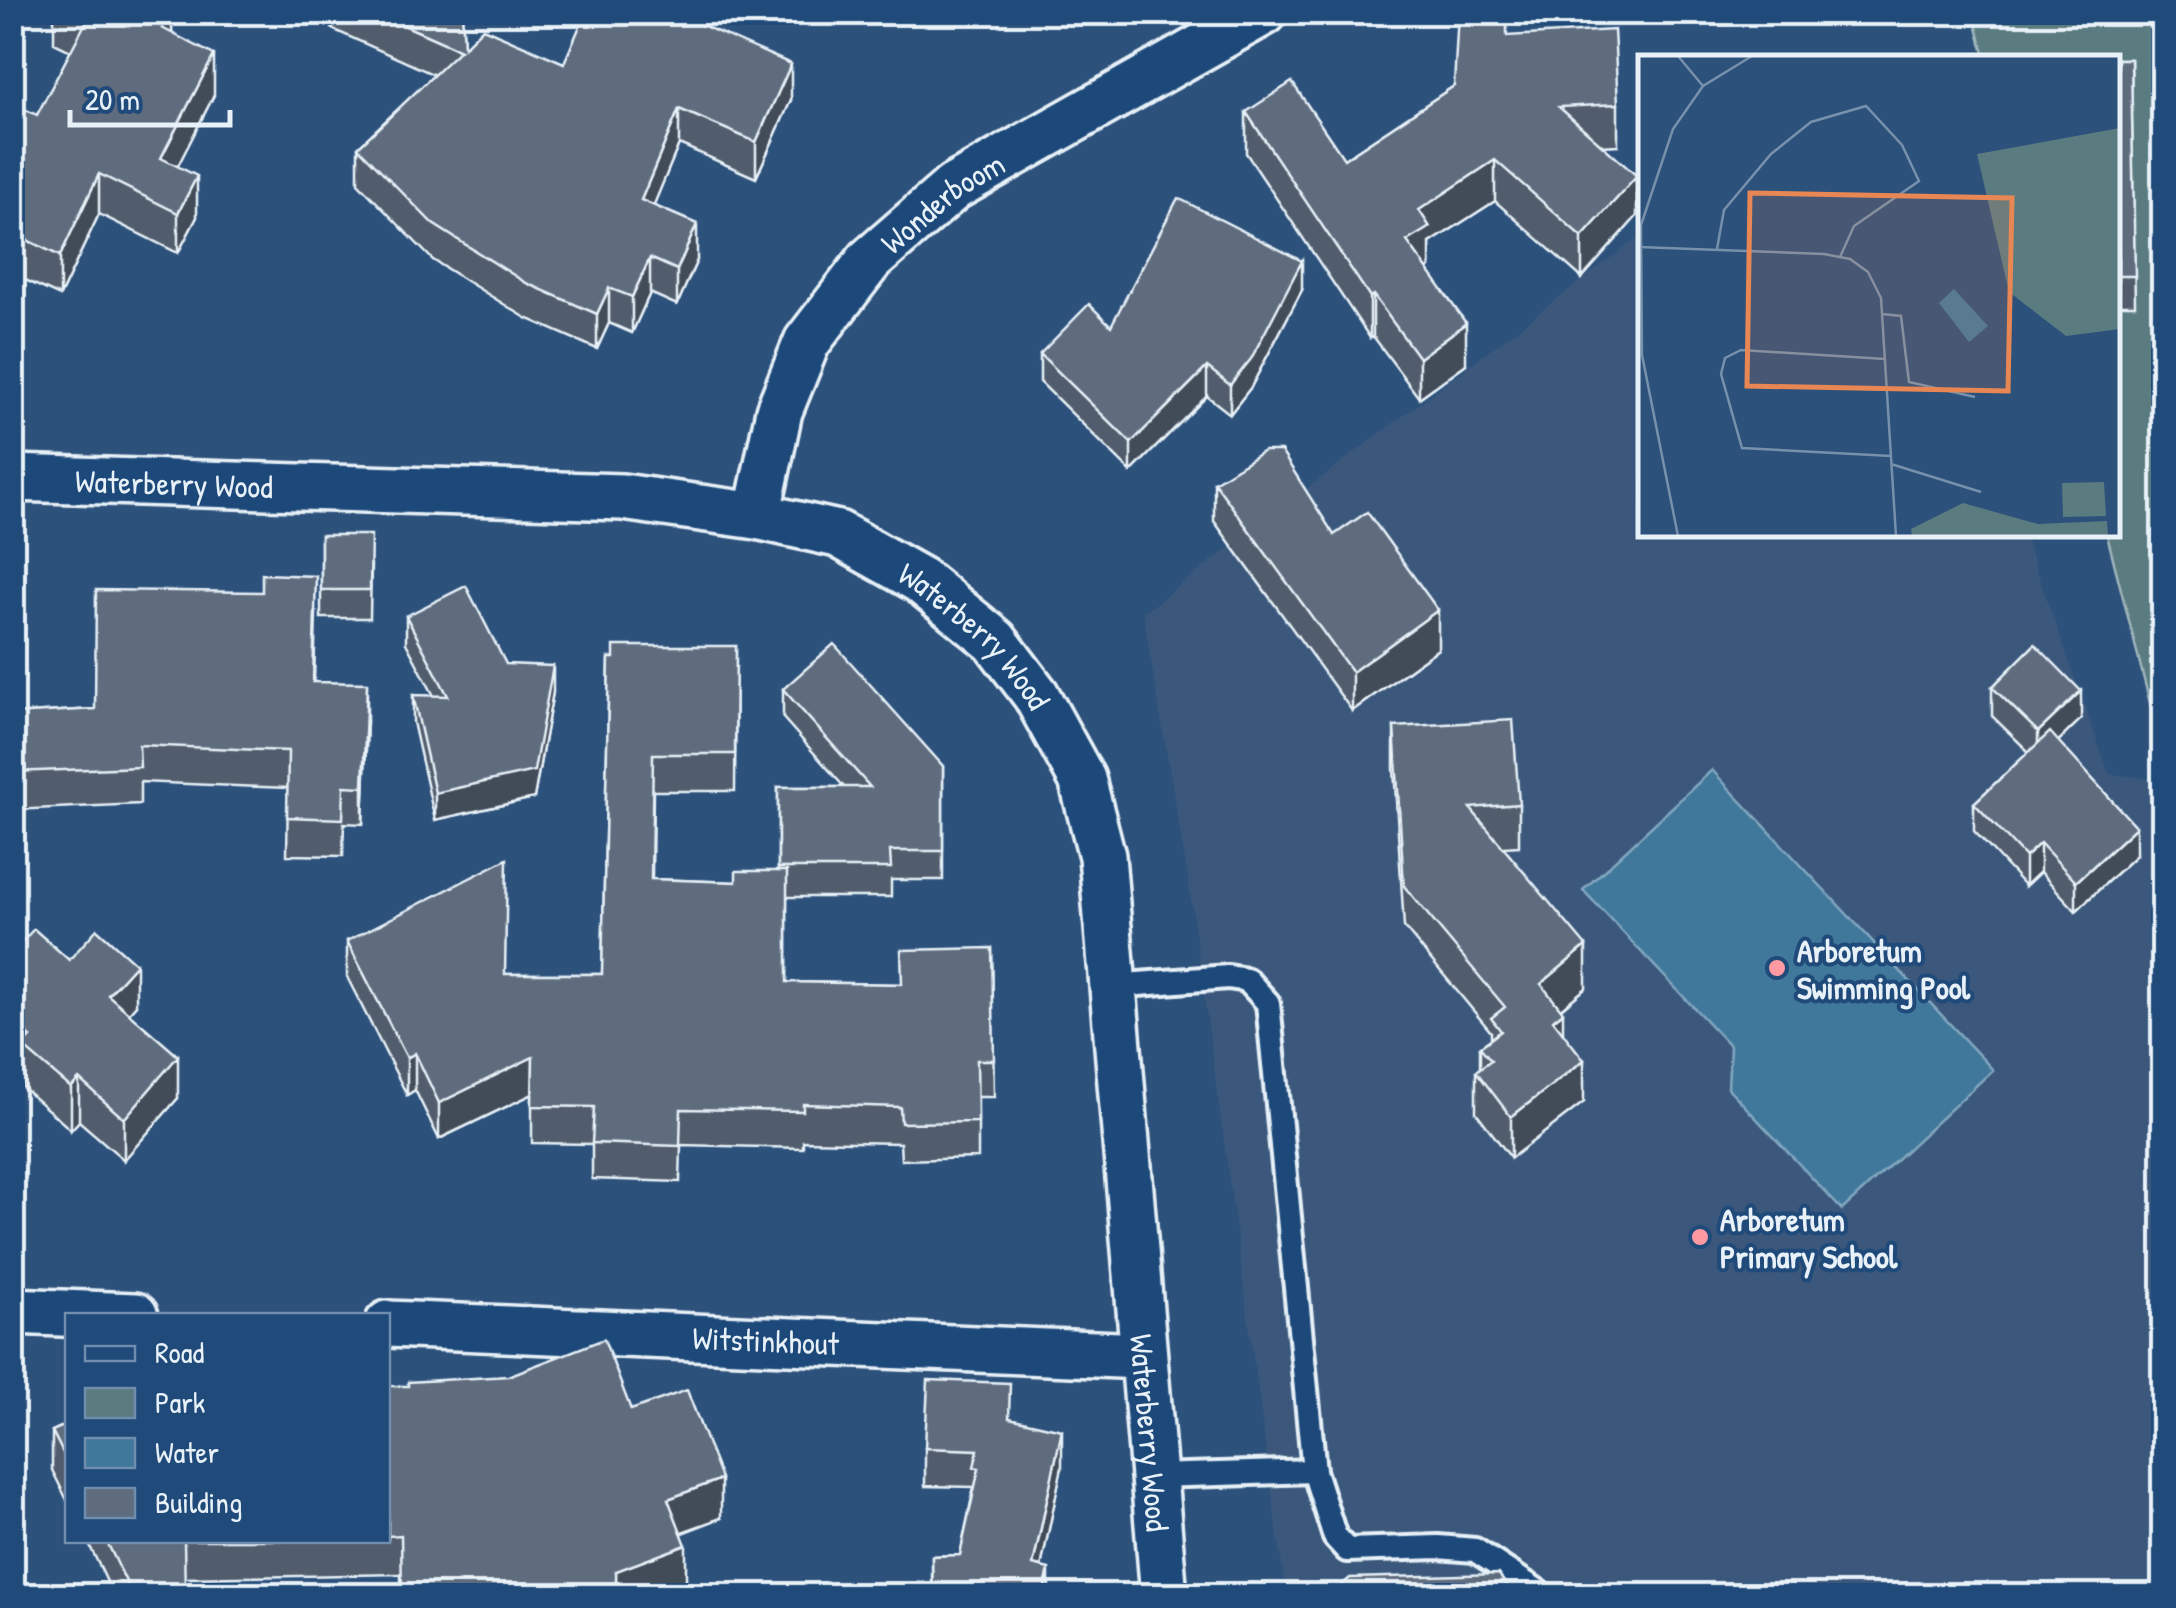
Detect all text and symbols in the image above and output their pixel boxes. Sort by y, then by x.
inset map [1638,55,2121,538]
scale bar [70,65,230,127]
text: 20 m [85,79,140,119]
street label: Wonderboom [871,142,1012,263]
street label: Waterberry Wood [74,458,273,508]
street label: Waterberry Wood [892,551,1061,717]
place label: Arboretum Swimming Pool [1797,929,1972,1010]
marker: Arboretum Swimming Pool [1766,957,1788,979]
place label: Arboretum Primary School [1720,1198,1899,1279]
marker: Arboretum Primary School [1689,1226,1711,1248]
legend [65,1313,390,1543]
street label: Witstinkhout [692,1315,841,1365]
text: Road [155,1332,204,1372]
street label: Waterberry Wood [1121,1332,1180,1533]
text: Park [155,1382,205,1422]
text: Water [155,1432,219,1472]
text: Building [155,1482,242,1522]

